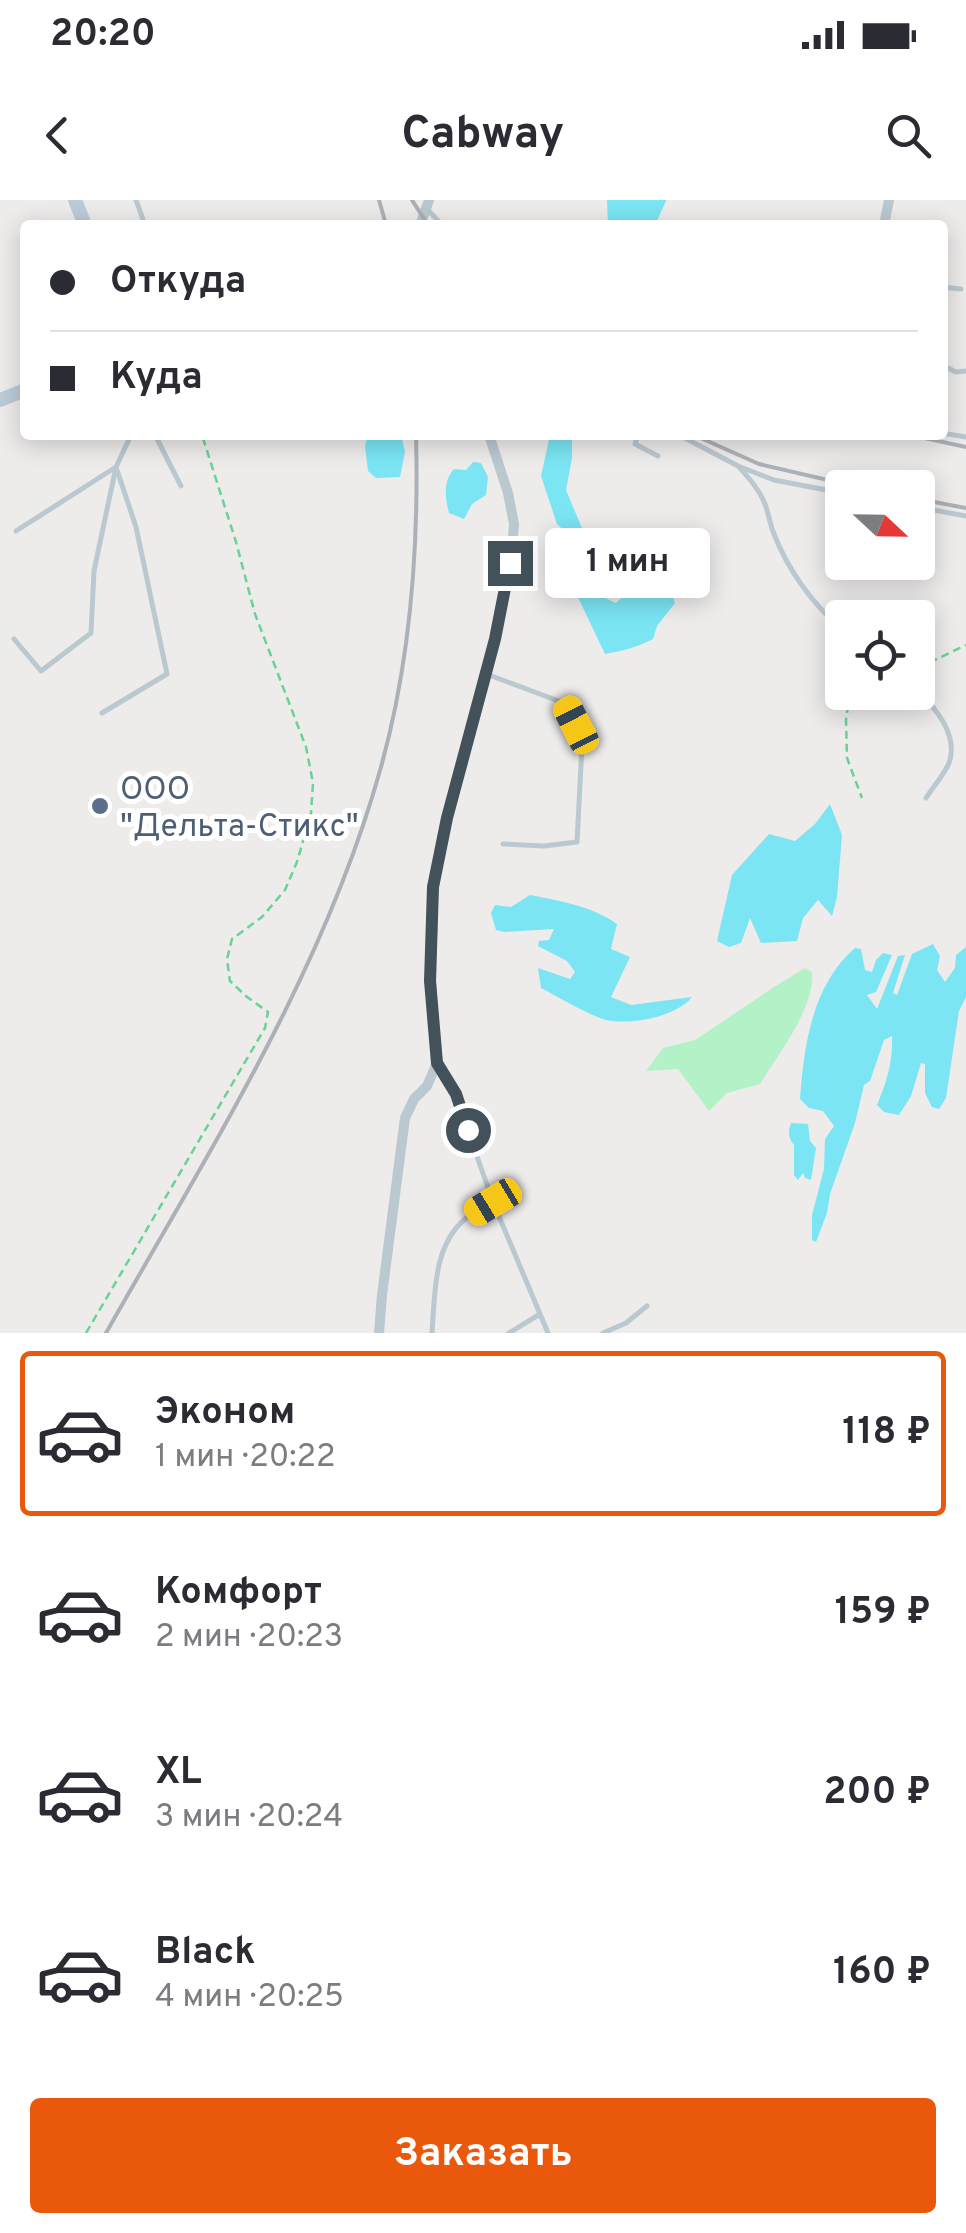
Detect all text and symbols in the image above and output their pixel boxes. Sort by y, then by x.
text: 20:20 [50,11,156,60]
text: Cabway [402,107,564,164]
icon: back [30,108,85,163]
icon: search [881,108,936,163]
text: Откуда [110,258,246,307]
text: Куда [110,354,203,403]
north arrow [825,470,935,580]
map controls [825,470,935,710]
callout: 1 мин [545,528,710,598]
route end [488,541,533,586]
text: 1 мин [586,543,669,583]
button: locate [825,600,935,710]
car [549,691,603,759]
place label: ООО "Дельта-Стикс" [120,771,359,848]
marker: ООО "Дельта-Стикс" [89,795,111,817]
route start [446,1108,491,1153]
car [460,1174,526,1230]
icon: car [35,1389,125,1479]
text: Эконом [155,1389,295,1438]
text: 118 ₽ [842,1409,931,1458]
text: 1 мин · 20:22 [155,1438,336,1478]
icon: car [35,1569,125,1659]
text: Комфорт [155,1569,322,1618]
text: 159 ₽ [835,1589,931,1638]
text: 2 мин · 20:23 [155,1618,343,1658]
icon: car [35,1749,125,1839]
text: XL [155,1749,202,1798]
text: 200 ₽ [823,1769,931,1818]
text: 3 мин · 20:24 [155,1798,343,1838]
icon: car [35,1929,125,2019]
text: Black [155,1929,255,1978]
text: 160 ₽ [833,1949,931,1998]
text: 4 мин · 20:25 [155,1978,344,2018]
button: Заказать [30,2098,936,2213]

